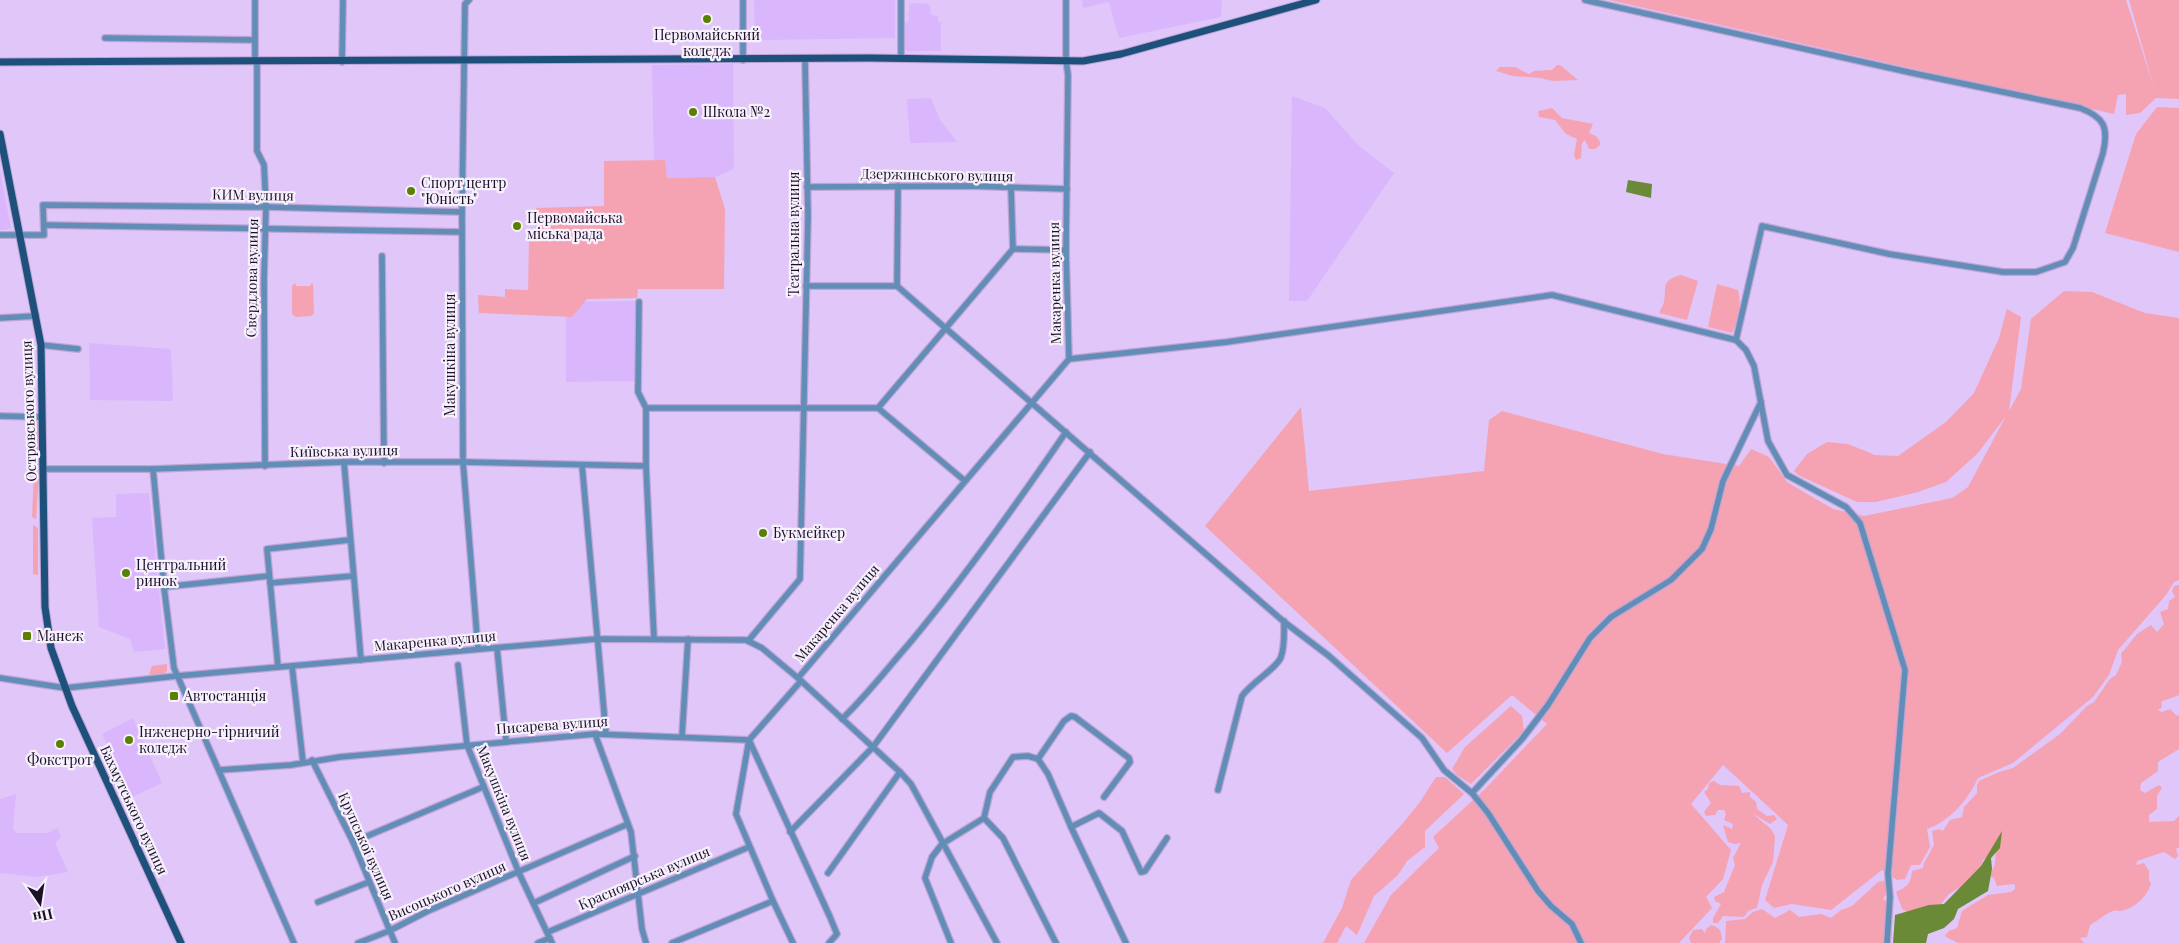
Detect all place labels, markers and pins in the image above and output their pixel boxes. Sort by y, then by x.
marker: Первомайський коледж [701,13,713,25]
place label: Первомайський коледж [654,25,760,60]
place label: Школа №2 [703,102,770,121]
marker: Школа №2 [687,106,699,118]
place label: Спорт центр "Юність" [421,173,506,208]
marker: Спорт центр "Юність" [405,185,417,197]
place label: Первомайська міська рада [527,208,623,243]
marker: Первомайська міська рада [511,220,523,232]
place label: Букмейкер [773,523,845,542]
marker: Букмейкер [757,527,769,539]
place label: Центральний ринок [136,555,226,590]
marker: Центральний ринок [120,567,132,579]
place label: Манеж [37,626,84,645]
marker: Манеж [21,630,33,642]
place label: Автостанція [183,686,267,705]
marker: Автостанція [168,690,180,702]
place label: Інженерно-гірничий коледж [139,722,280,757]
marker: Інженерно-гірничий коледж [123,734,135,746]
marker: Фокстрот [54,738,66,750]
place label: Фокстрот [27,750,93,769]

